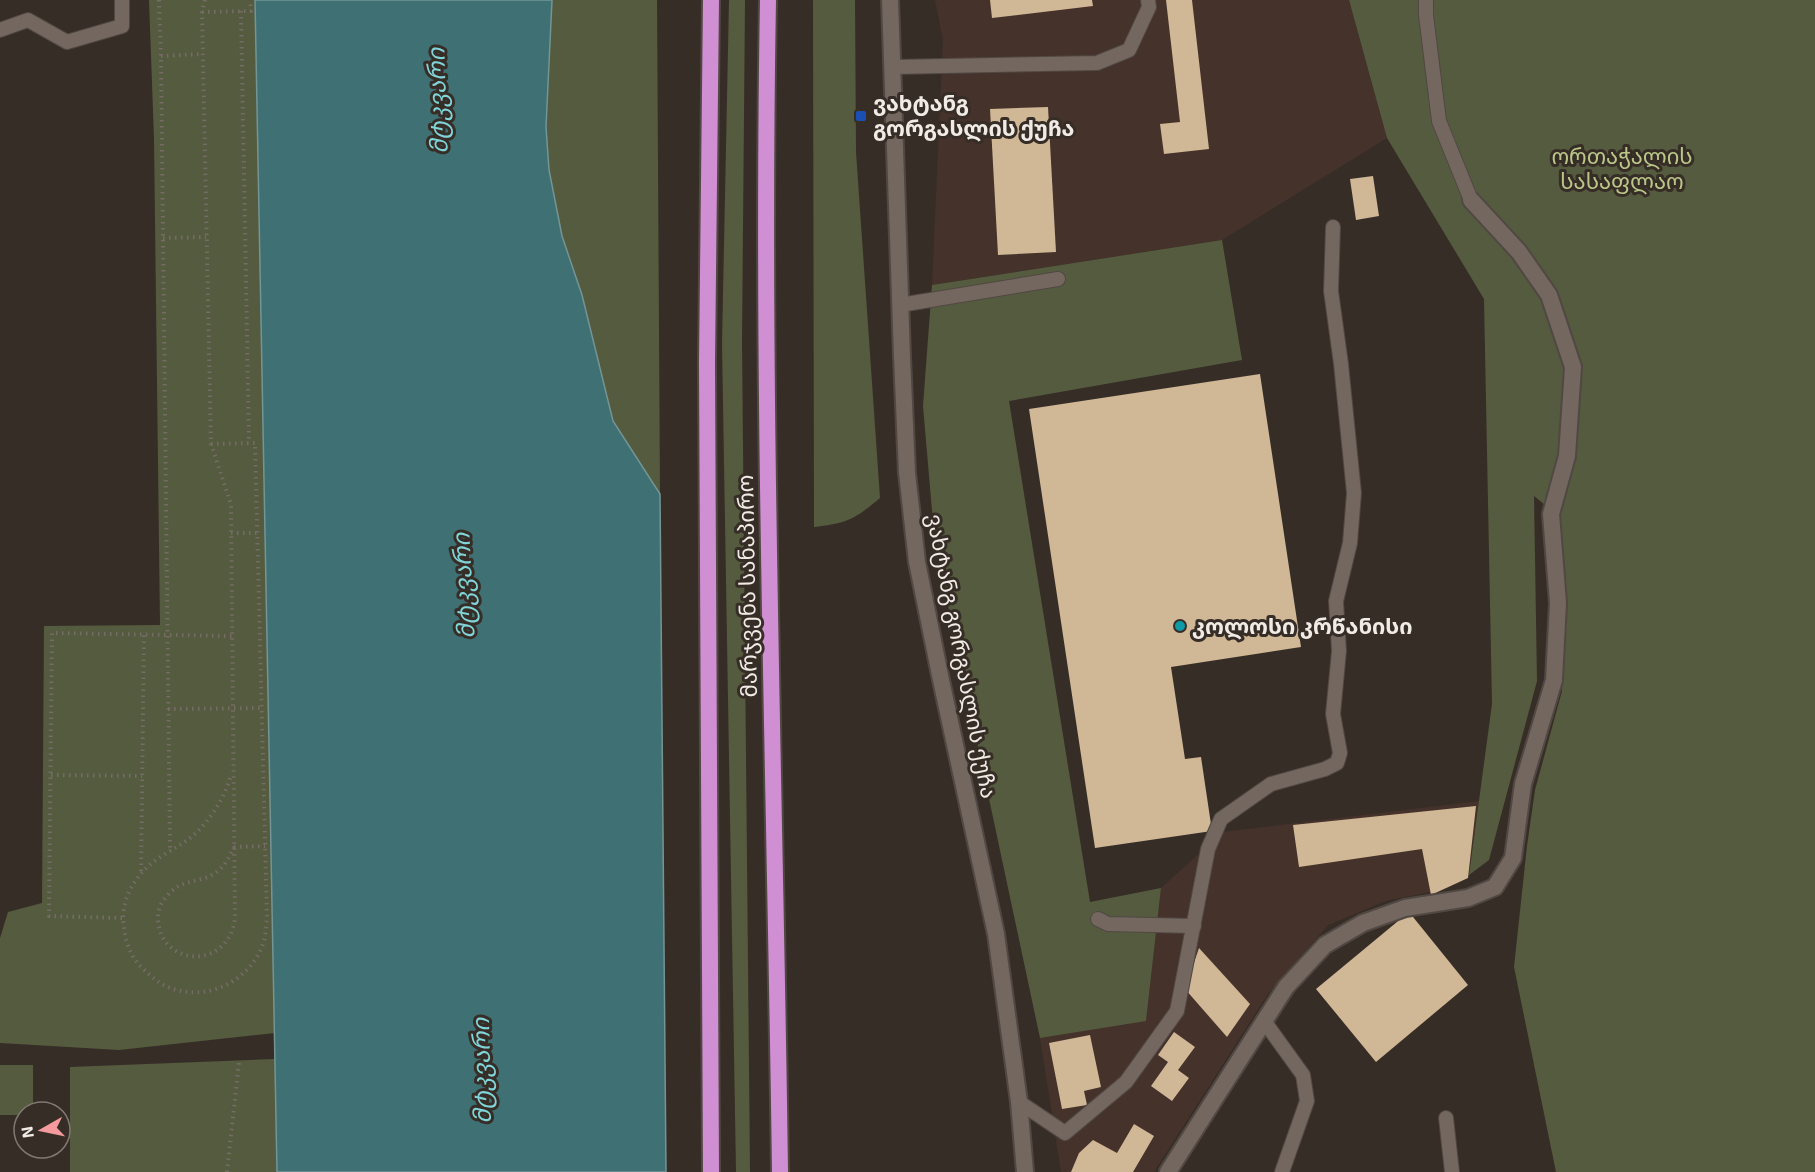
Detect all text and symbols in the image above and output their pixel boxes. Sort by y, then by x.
water label: მტკვარი [420,46,454,155]
place label: ვახტანგ გორგასლის ქუჩა [873,89,1074,142]
marker: ვახტანგ გორგასლის ქუჩა [854,109,868,123]
park label: ორთაჭალის სასაფლაო [1551,142,1693,195]
street label: მარჯვენა სანაპირო [731,474,762,698]
street label: ვახტანგ გორგასლის ქუჩა [921,511,1003,801]
water label: მტკვარი [445,531,481,640]
place label: კოლოსი კრწანისი [1192,612,1413,640]
marker: კოლოსი კრწანისი [1173,619,1187,633]
water label: მტკვარი [465,1017,497,1124]
north arrow [12,1100,72,1160]
text: N [16,1125,37,1140]

